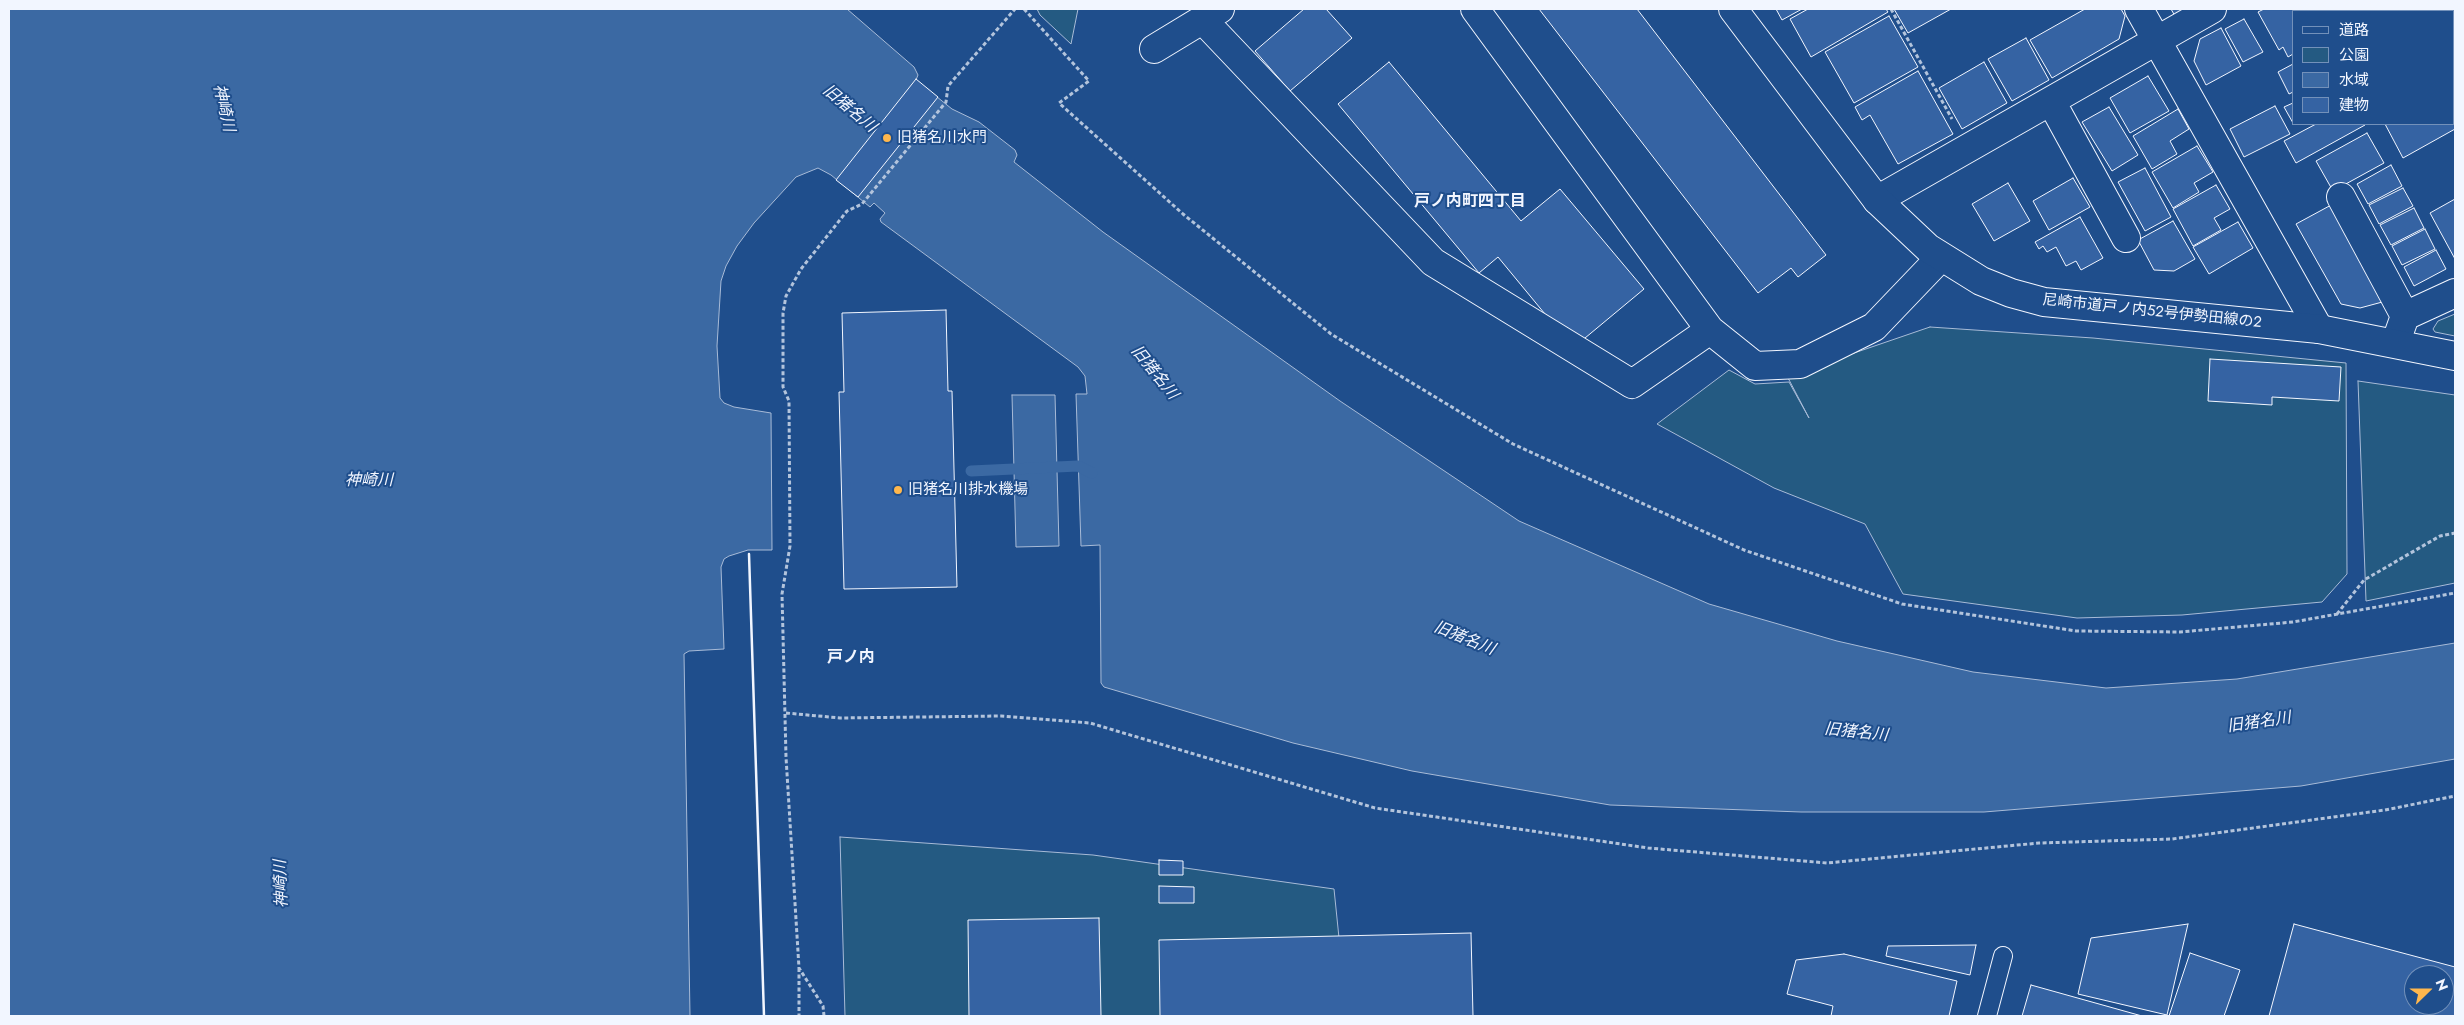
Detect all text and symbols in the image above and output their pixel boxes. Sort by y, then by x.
legend [2292,10,2454,125]
text: 道路 [2339,19,2369,41]
text: 公園 [2339,44,2369,66]
text: 水域 [2339,69,2369,91]
water label: 旧猪名川 [818,81,880,137]
water label: 神崎川 [208,82,238,134]
text: 建物 [2339,94,2369,116]
place label: 旧猪名川水門 [897,129,987,147]
marker: 旧猪名川水門 [881,132,893,144]
district label: 戸ノ内町四丁目 [1414,192,1526,212]
street label: 尼崎市道戸ノ内52号伊勢田線の2 [2041,292,2263,332]
water label: 旧猪名川 [1126,342,1182,404]
water label: 神崎川 [345,471,393,491]
place label: 旧猪名川排水機場 [908,481,1028,499]
marker: 旧猪名川排水機場 [892,484,904,496]
water label: 旧猪名川 [1431,618,1497,660]
district label: 戸ノ内 [827,648,875,668]
water label: 旧猪名川 [2226,709,2292,737]
water label: 旧猪名川 [1823,720,1889,746]
water label: 神崎川 [272,860,292,908]
north arrow [2404,965,2454,1015]
text: N [2431,976,2453,994]

